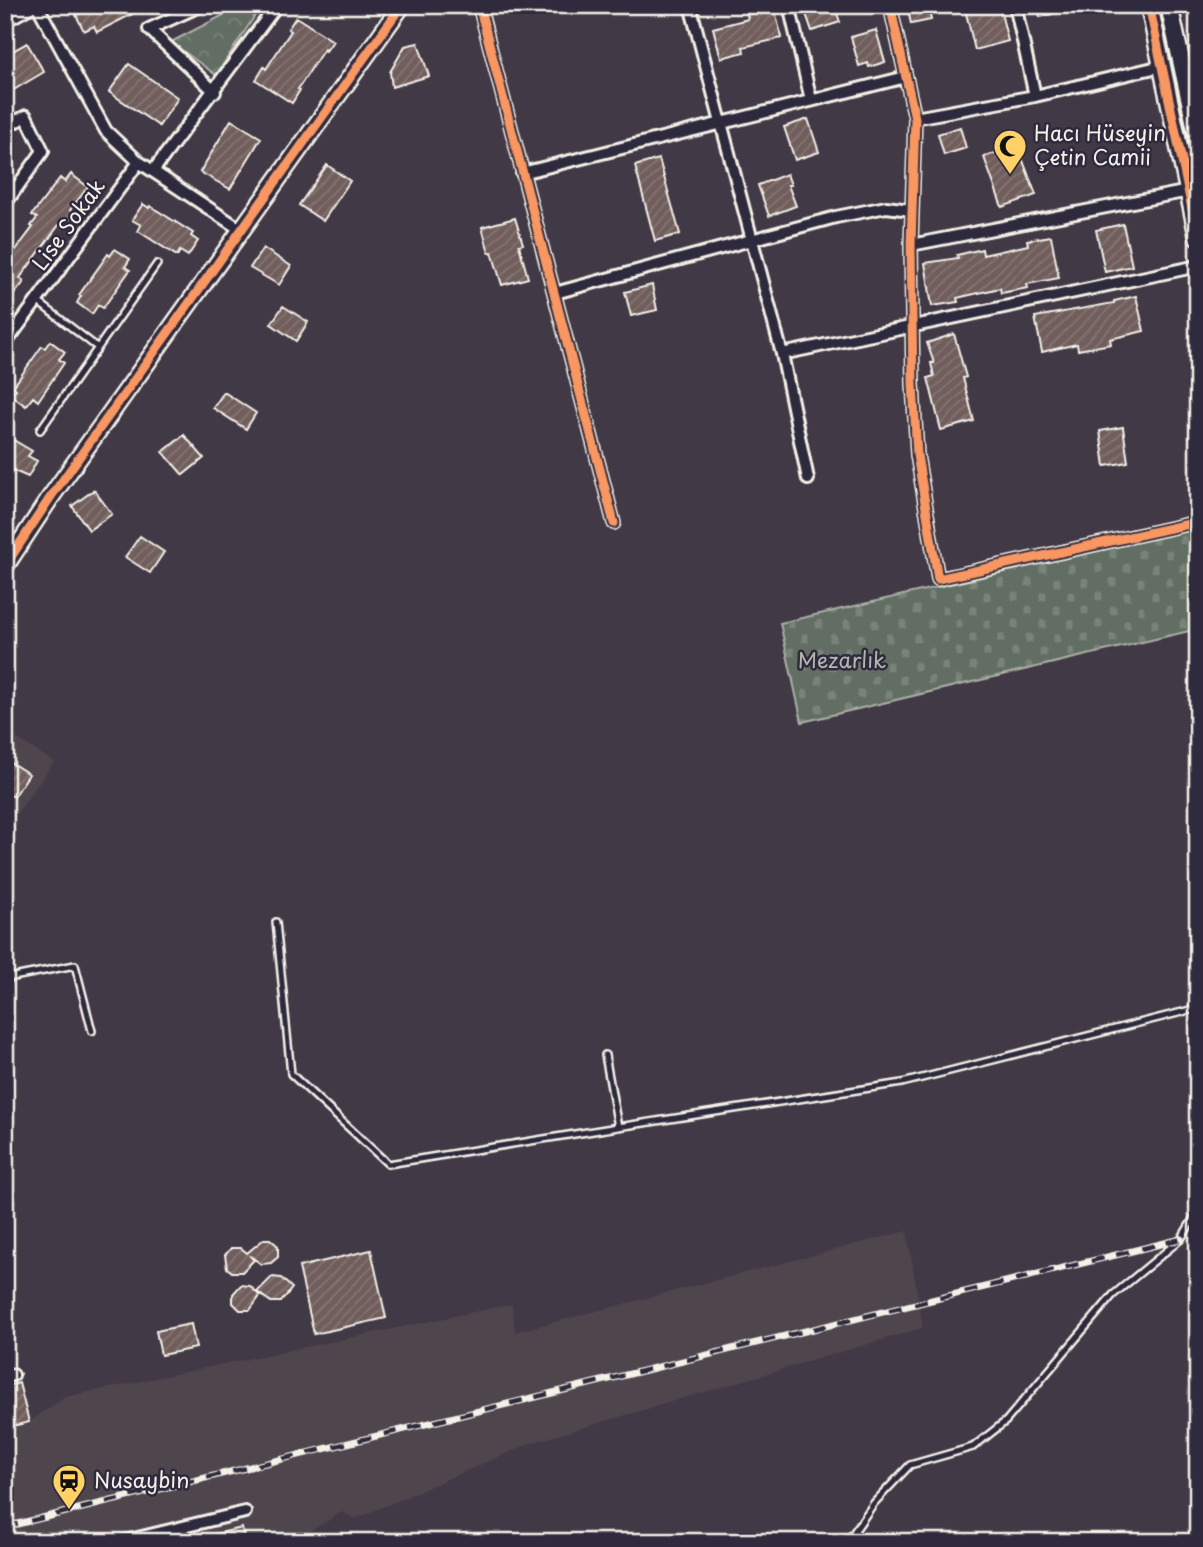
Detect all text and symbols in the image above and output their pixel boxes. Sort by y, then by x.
place label: Hacı Hüseyin Çetin Camii [1034,116,1166,172]
mosque icon: Hacı Hüseyin Çetin Camii [991,127,1029,176]
street label: Lise Sokak [23,171,112,276]
park label: Mezarlık [798,643,886,675]
station icon: Nusaybin [50,1462,88,1511]
place label: Nusaybin [94,1463,189,1495]

